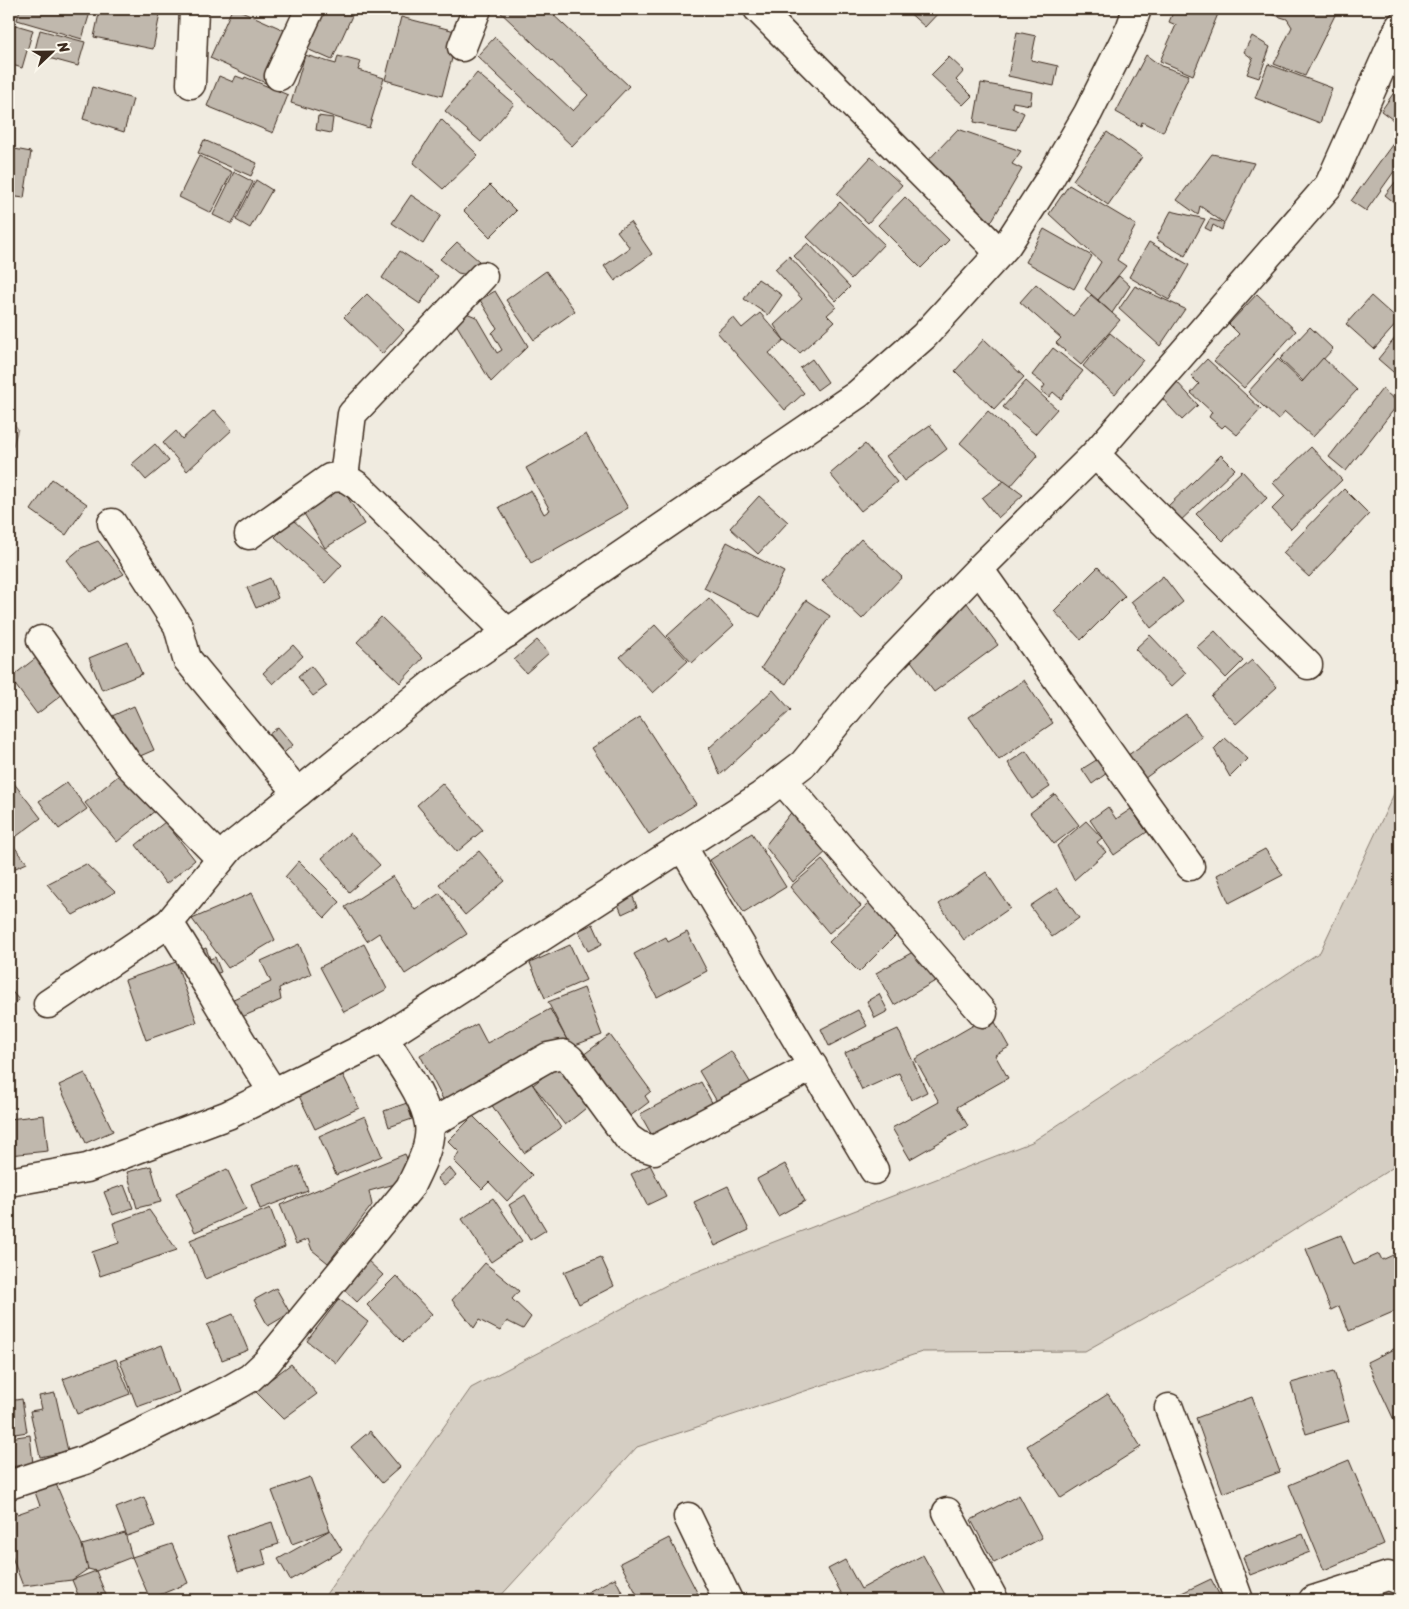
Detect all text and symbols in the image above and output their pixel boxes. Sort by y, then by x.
north arrow [28,28,78,78]
text: N [50,37,77,57]

